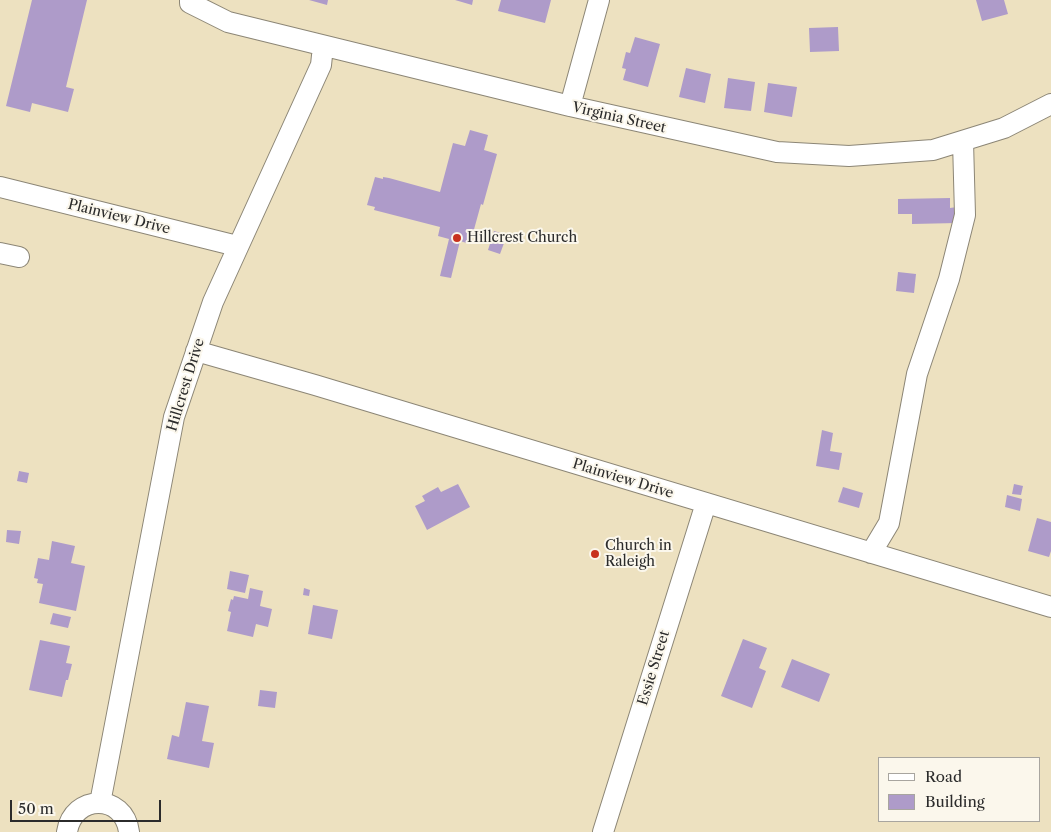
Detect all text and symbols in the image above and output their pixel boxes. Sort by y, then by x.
street label: Virginia Street [571,99,667,137]
street label: Plainview Drive [66,196,172,238]
place label: Hillcrest Church [467,230,577,246]
marker: Hillcrest Church [451,232,463,244]
street label: Hillcrest Drive [164,336,208,434]
street label: Plainview Drive [571,456,675,502]
place label: Church in Raleigh [605,538,672,570]
marker: Church in Raleigh [589,548,601,560]
street label: Essie Street [635,629,673,707]
legend [878,757,1041,822]
text: Road [925,767,962,786]
scale bar [12,790,164,822]
text: Building [925,792,985,811]
text: 50 m [18,799,54,818]

